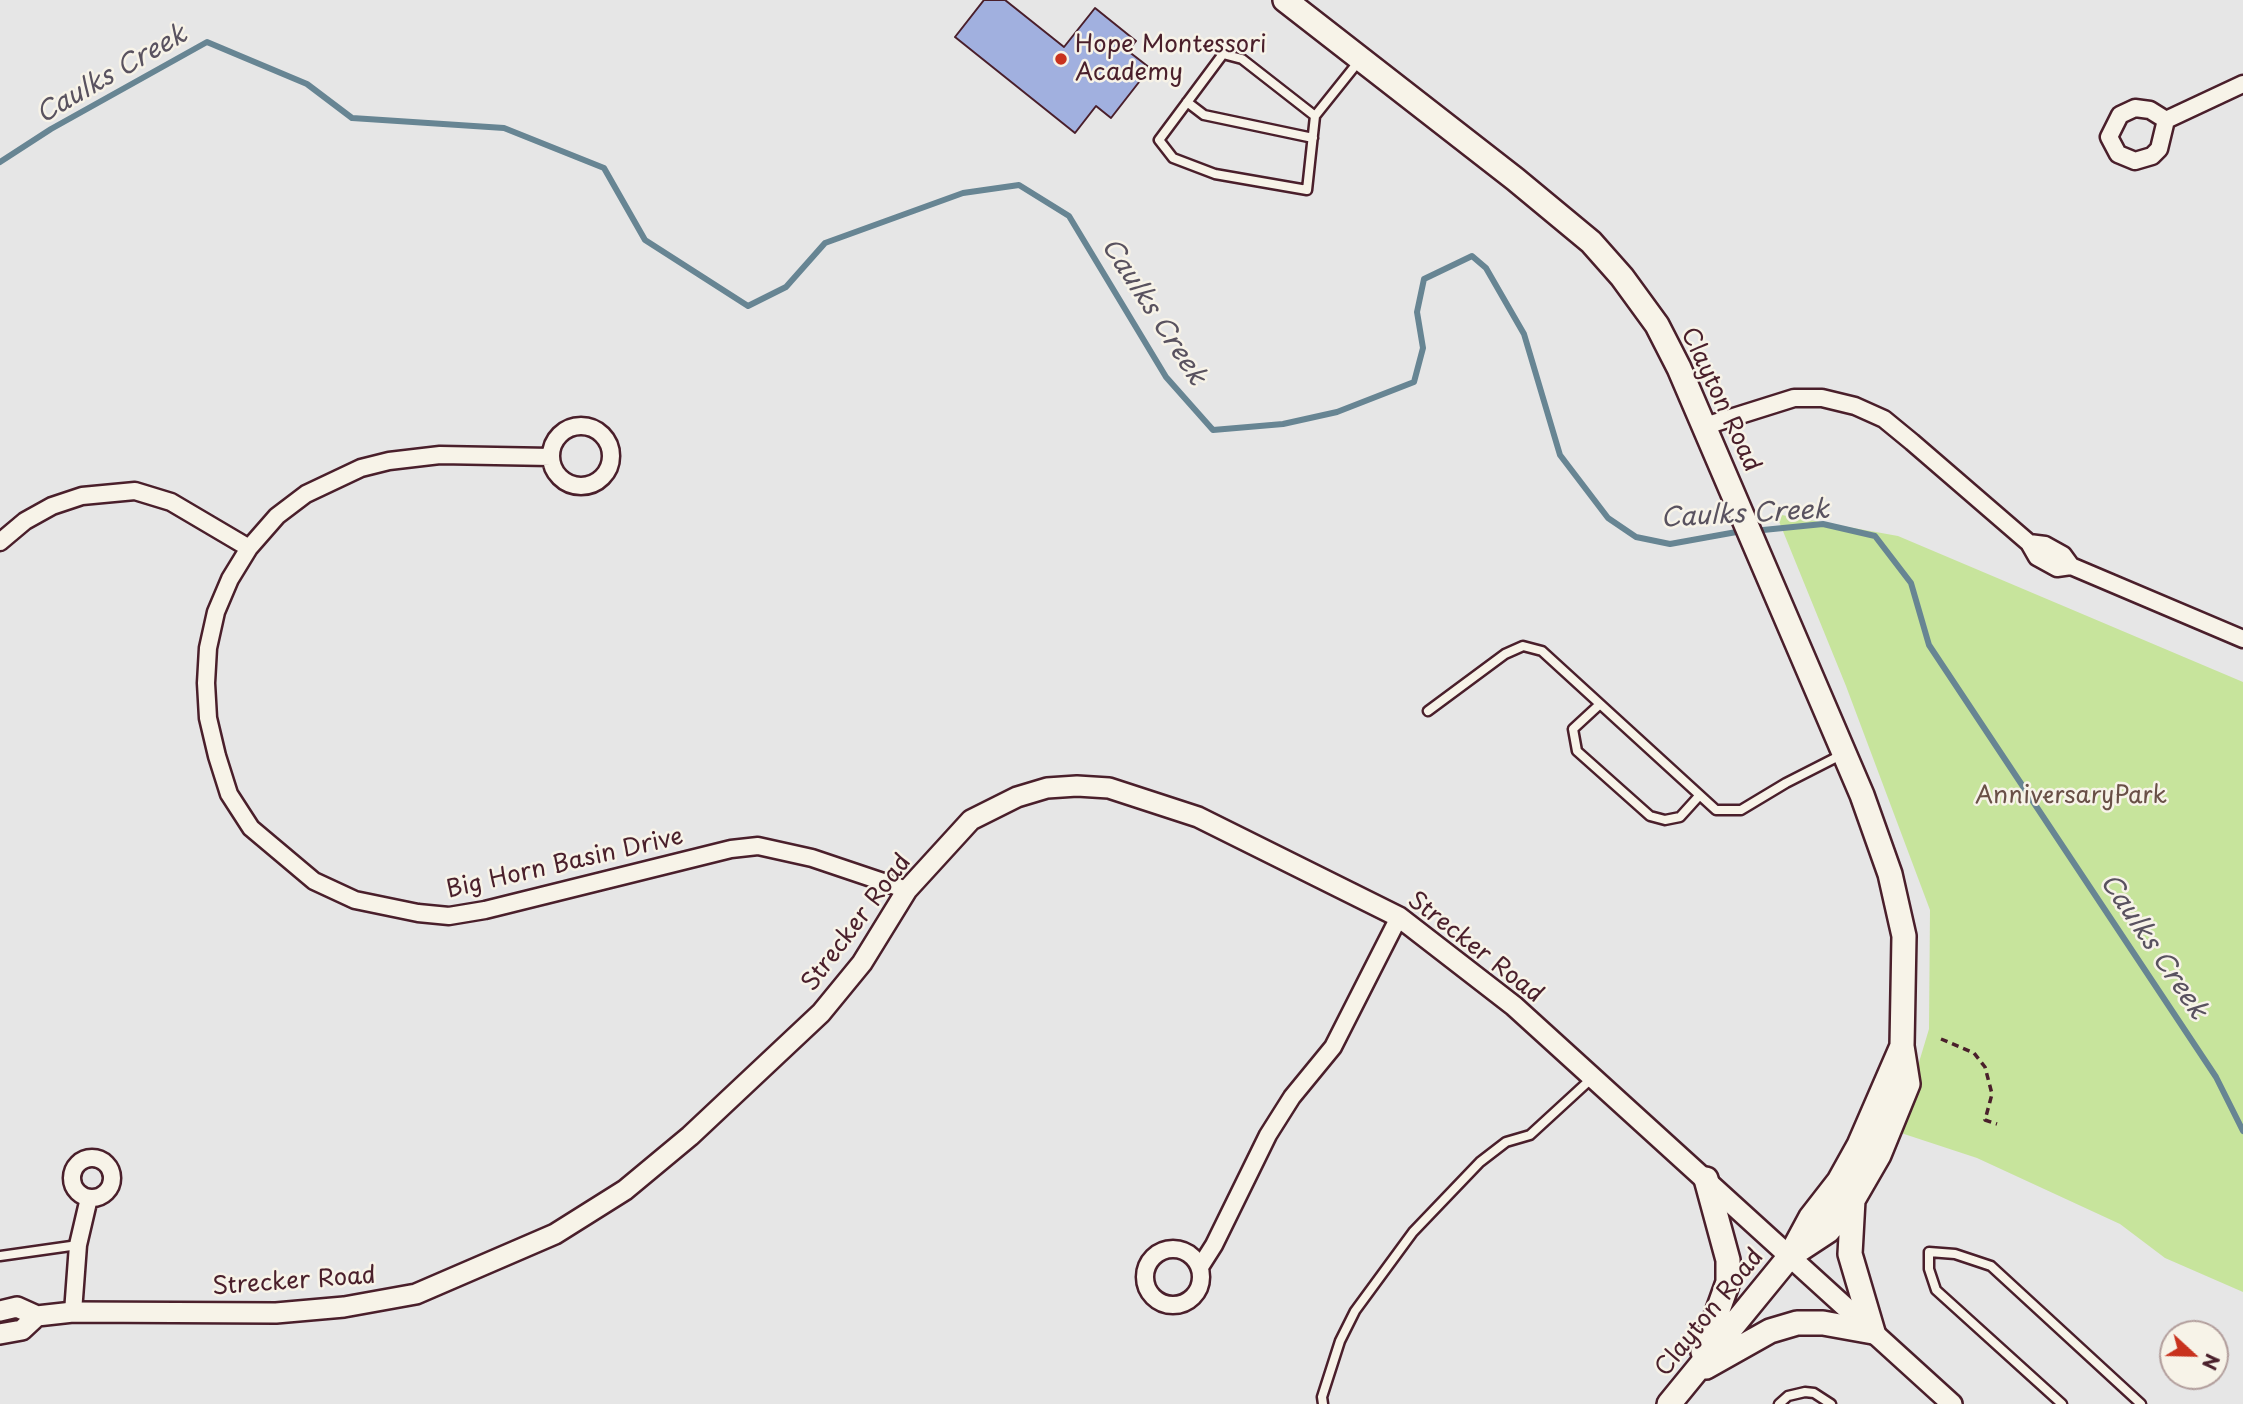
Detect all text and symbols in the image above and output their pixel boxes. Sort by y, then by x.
water label: Caulks Creek [31,19,193,131]
place label: Hope Montessori Academy [1075,31,1267,87]
marker: Hope Montessori Academy [1053,51,1069,67]
water label: Caulks Creek [1094,233,1212,391]
street label: Clayton Road [1674,323,1766,477]
water label: Caulks Creek [1660,495,1830,535]
park label: AnniversaryPark [1975,782,2167,810]
street label: Big Horn Basin Drive [444,823,686,905]
street label: Strecker Road [796,849,918,997]
water label: Caulks Creek [2093,868,2213,1026]
street label: Strecker Road [1402,886,1548,1010]
street label: Clayton Road [1650,1243,1770,1383]
street label: Strecker Road [211,1262,377,1302]
north arrow [2159,1320,2229,1390]
text: N [2196,1350,2227,1374]

